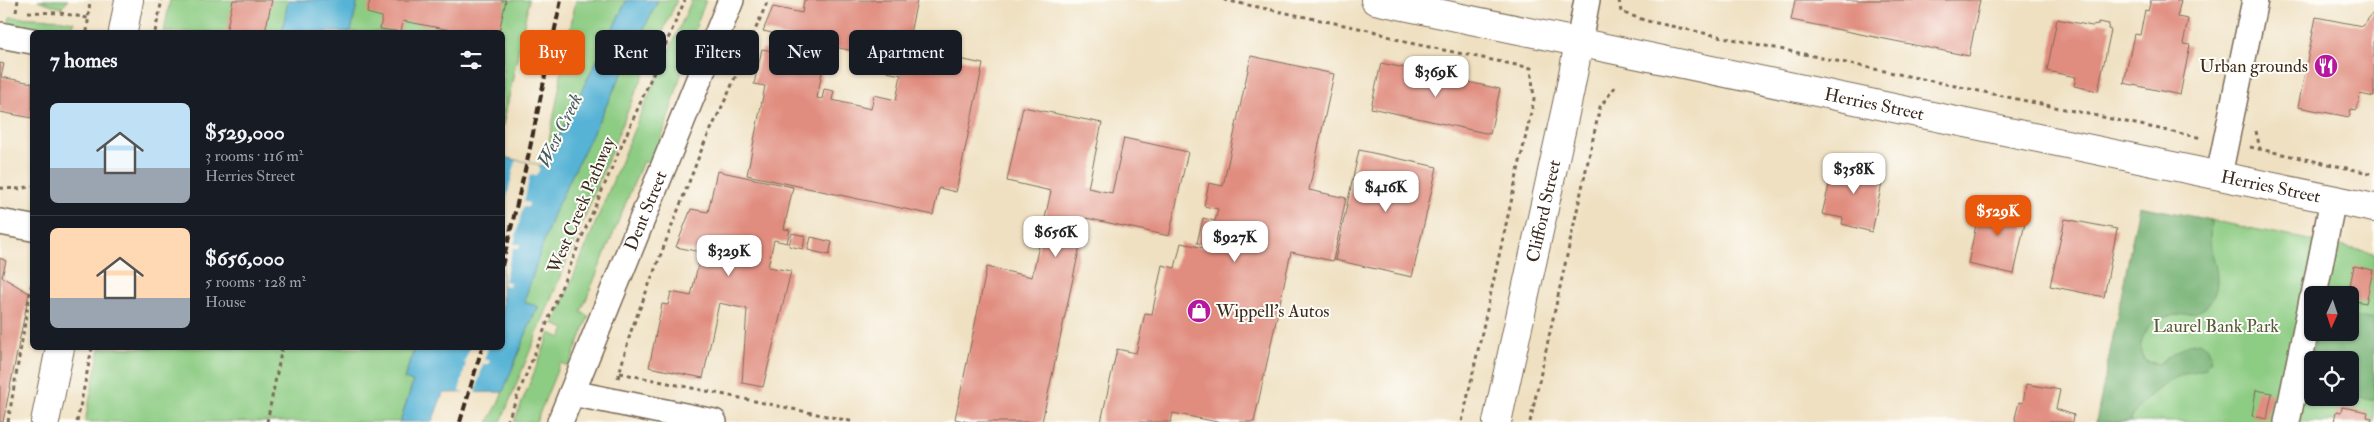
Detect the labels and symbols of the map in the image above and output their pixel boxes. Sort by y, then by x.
restaurant icon: Urban grounds [2313,53,2339,79]
place label: Urban grounds [2200,55,2308,78]
pin: $369K [1401,56,1471,98]
street label: Herries Street [1822,83,1926,126]
water label: West Creek [532,89,588,171]
street label: West Creek Pathway [542,133,621,278]
pin: $358K [1819,152,1889,195]
street label: Clifford Street [1521,158,1566,265]
street label: Herries Street [2219,165,2323,209]
street label: Dent Street [620,167,673,254]
pin: $416K [1351,170,1421,213]
pin: $529K [1963,194,2033,237]
pin: $656K [1021,216,1091,258]
pin: $927K [1200,220,1270,263]
pin: $329K [694,234,764,277]
north arrow [2304,286,2359,341]
shop icon: Wippell's Autos [1186,298,1212,324]
place label: Wippell's Autos [1215,300,1329,323]
park label: Laurel Bank Park [2153,315,2279,338]

